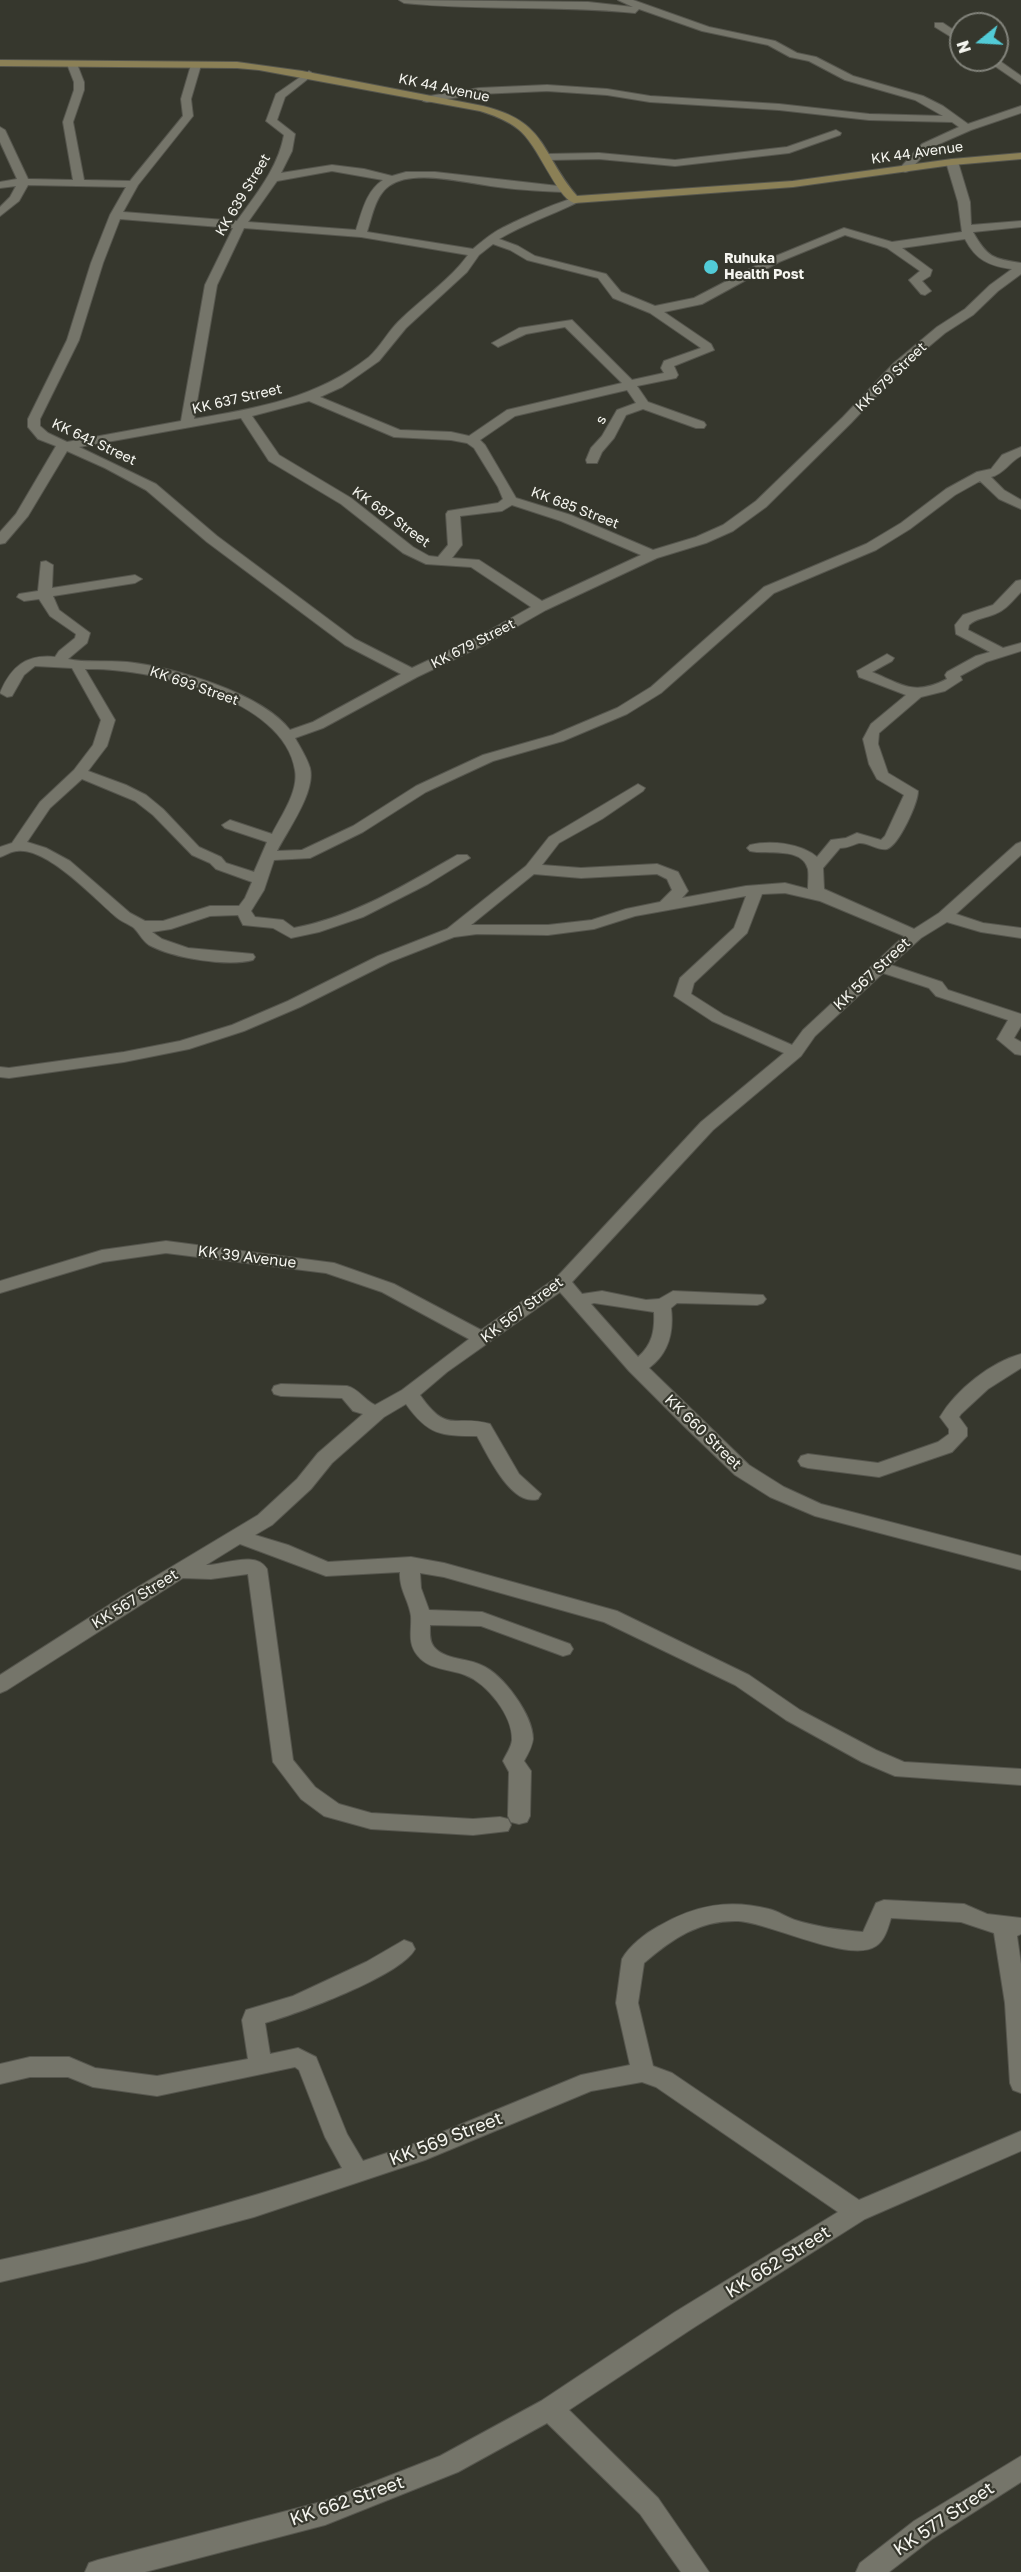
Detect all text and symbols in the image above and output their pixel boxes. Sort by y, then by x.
north arrow [949,12,1009,72]
text: N [952,38,975,56]
street label: KK 44 Avenue [397,70,491,106]
street label: KK 44 Avenue [870,138,964,168]
street label: KK 639 Street [212,151,274,239]
place label: Ruhuka Health Post [724,251,804,284]
marker: Ruhuka Health Post [702,258,720,276]
street label: KK 679 Street [852,339,930,415]
street label: KK 637 Street [190,380,284,418]
street label: s [592,413,610,427]
street label: KK 641 Street [49,415,139,469]
street label: KK 687 Street [349,483,433,551]
street label: KK 685 Street [529,484,621,532]
street label: KK 679 Street [428,616,518,672]
street label: KK 693 Street [147,663,241,709]
street label: KK 567 Street [830,934,914,1014]
street label: KK 39 Avenue [197,1242,297,1272]
street label: KK 567 Street [477,1273,567,1347]
street label: KK 660 Street [661,1391,745,1473]
street label: KK 567 Street [89,1565,181,1633]
street label: KK 569 Street [386,2108,506,2170]
street label: KK 662 Street [722,2221,834,2303]
street label: KK 662 Street [287,2471,407,2531]
street label: KK 577 Street [890,2477,998,2561]

